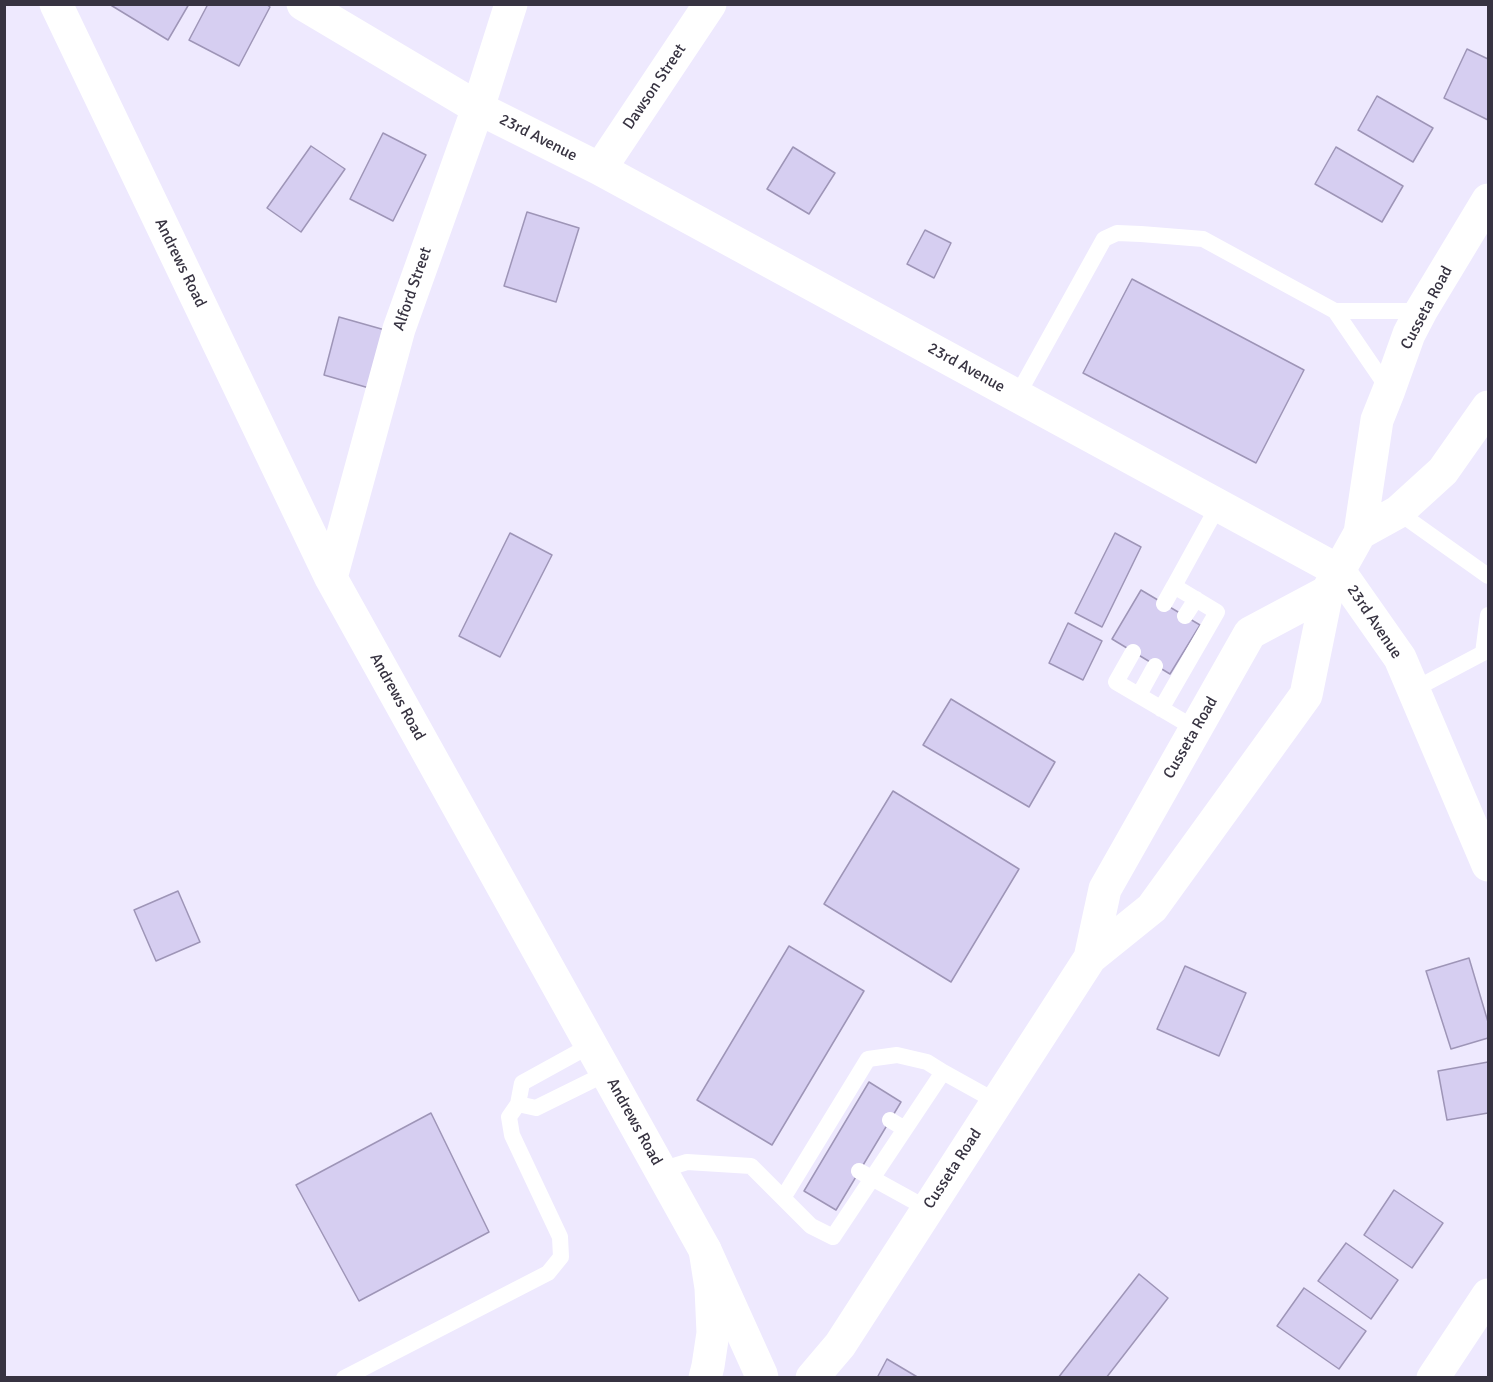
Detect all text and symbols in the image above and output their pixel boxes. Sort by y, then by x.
street label: Dawson Street [619,41,691,133]
street label: 23rd Avenue [496,110,580,166]
street label: Andrews Road [150,215,210,311]
street label: Alford Street [390,245,436,333]
street label: Cusseta Road [1397,263,1457,353]
street label: 23rd Avenue [924,339,1008,397]
street label: 23rd Avenue [1342,581,1406,663]
street label: Andrews Road [365,650,429,744]
street label: Cusseta Road [1160,693,1222,783]
street label: Andrews Road [602,1075,666,1169]
street label: Cusseta Road [920,1125,986,1213]

